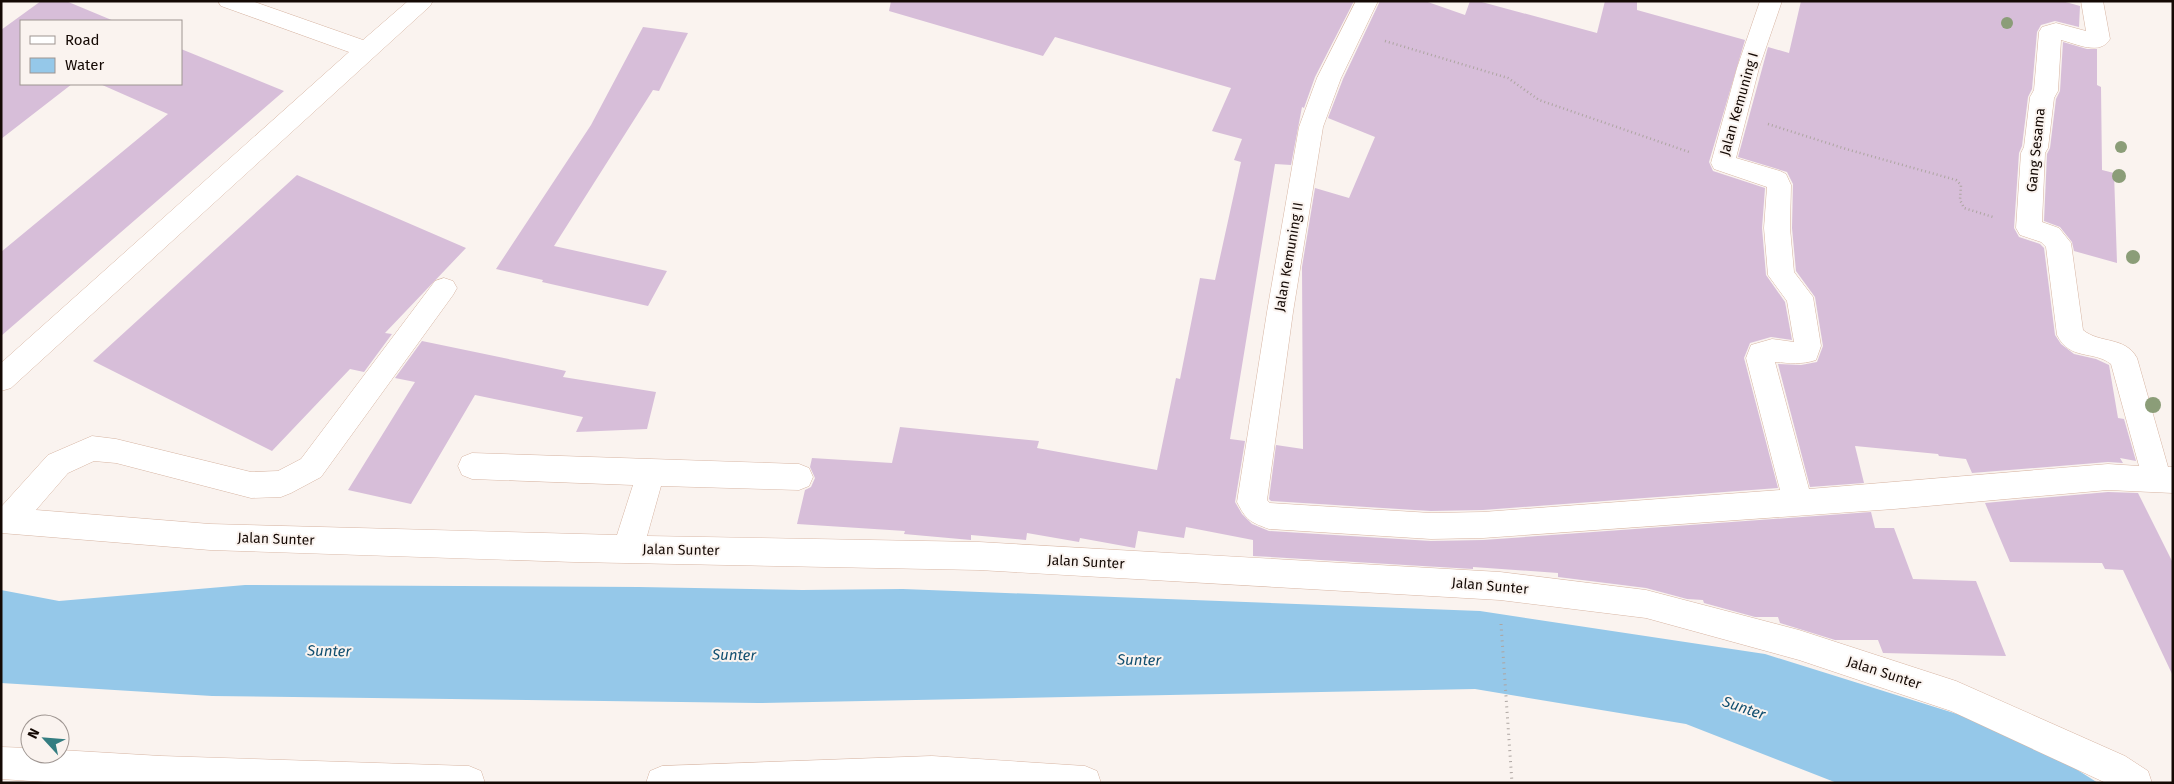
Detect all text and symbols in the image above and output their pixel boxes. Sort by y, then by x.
legend [20,20,182,85]
text: Road [65,31,100,49]
street label: Jalan Kemuning I [1716,50,1762,158]
text: Water [65,56,104,74]
street label: Gang Sesama [2023,107,2049,193]
street label: Jalan Kemuning II [1271,201,1307,313]
street label: Jalan Sunter [237,529,315,549]
street label: Jalan Sunter [642,541,720,559]
street label: Jalan Sunter [1047,551,1126,573]
street label: Jalan Sunter [1451,574,1530,598]
water label: Sunter [306,642,352,660]
water label: Sunter [711,646,757,664]
water label: Sunter [1116,651,1162,669]
street label: Jalan Sunter [1845,653,1924,693]
water label: Sunter [1719,692,1769,724]
north arrow [20,714,70,764]
text: N [24,726,43,741]

